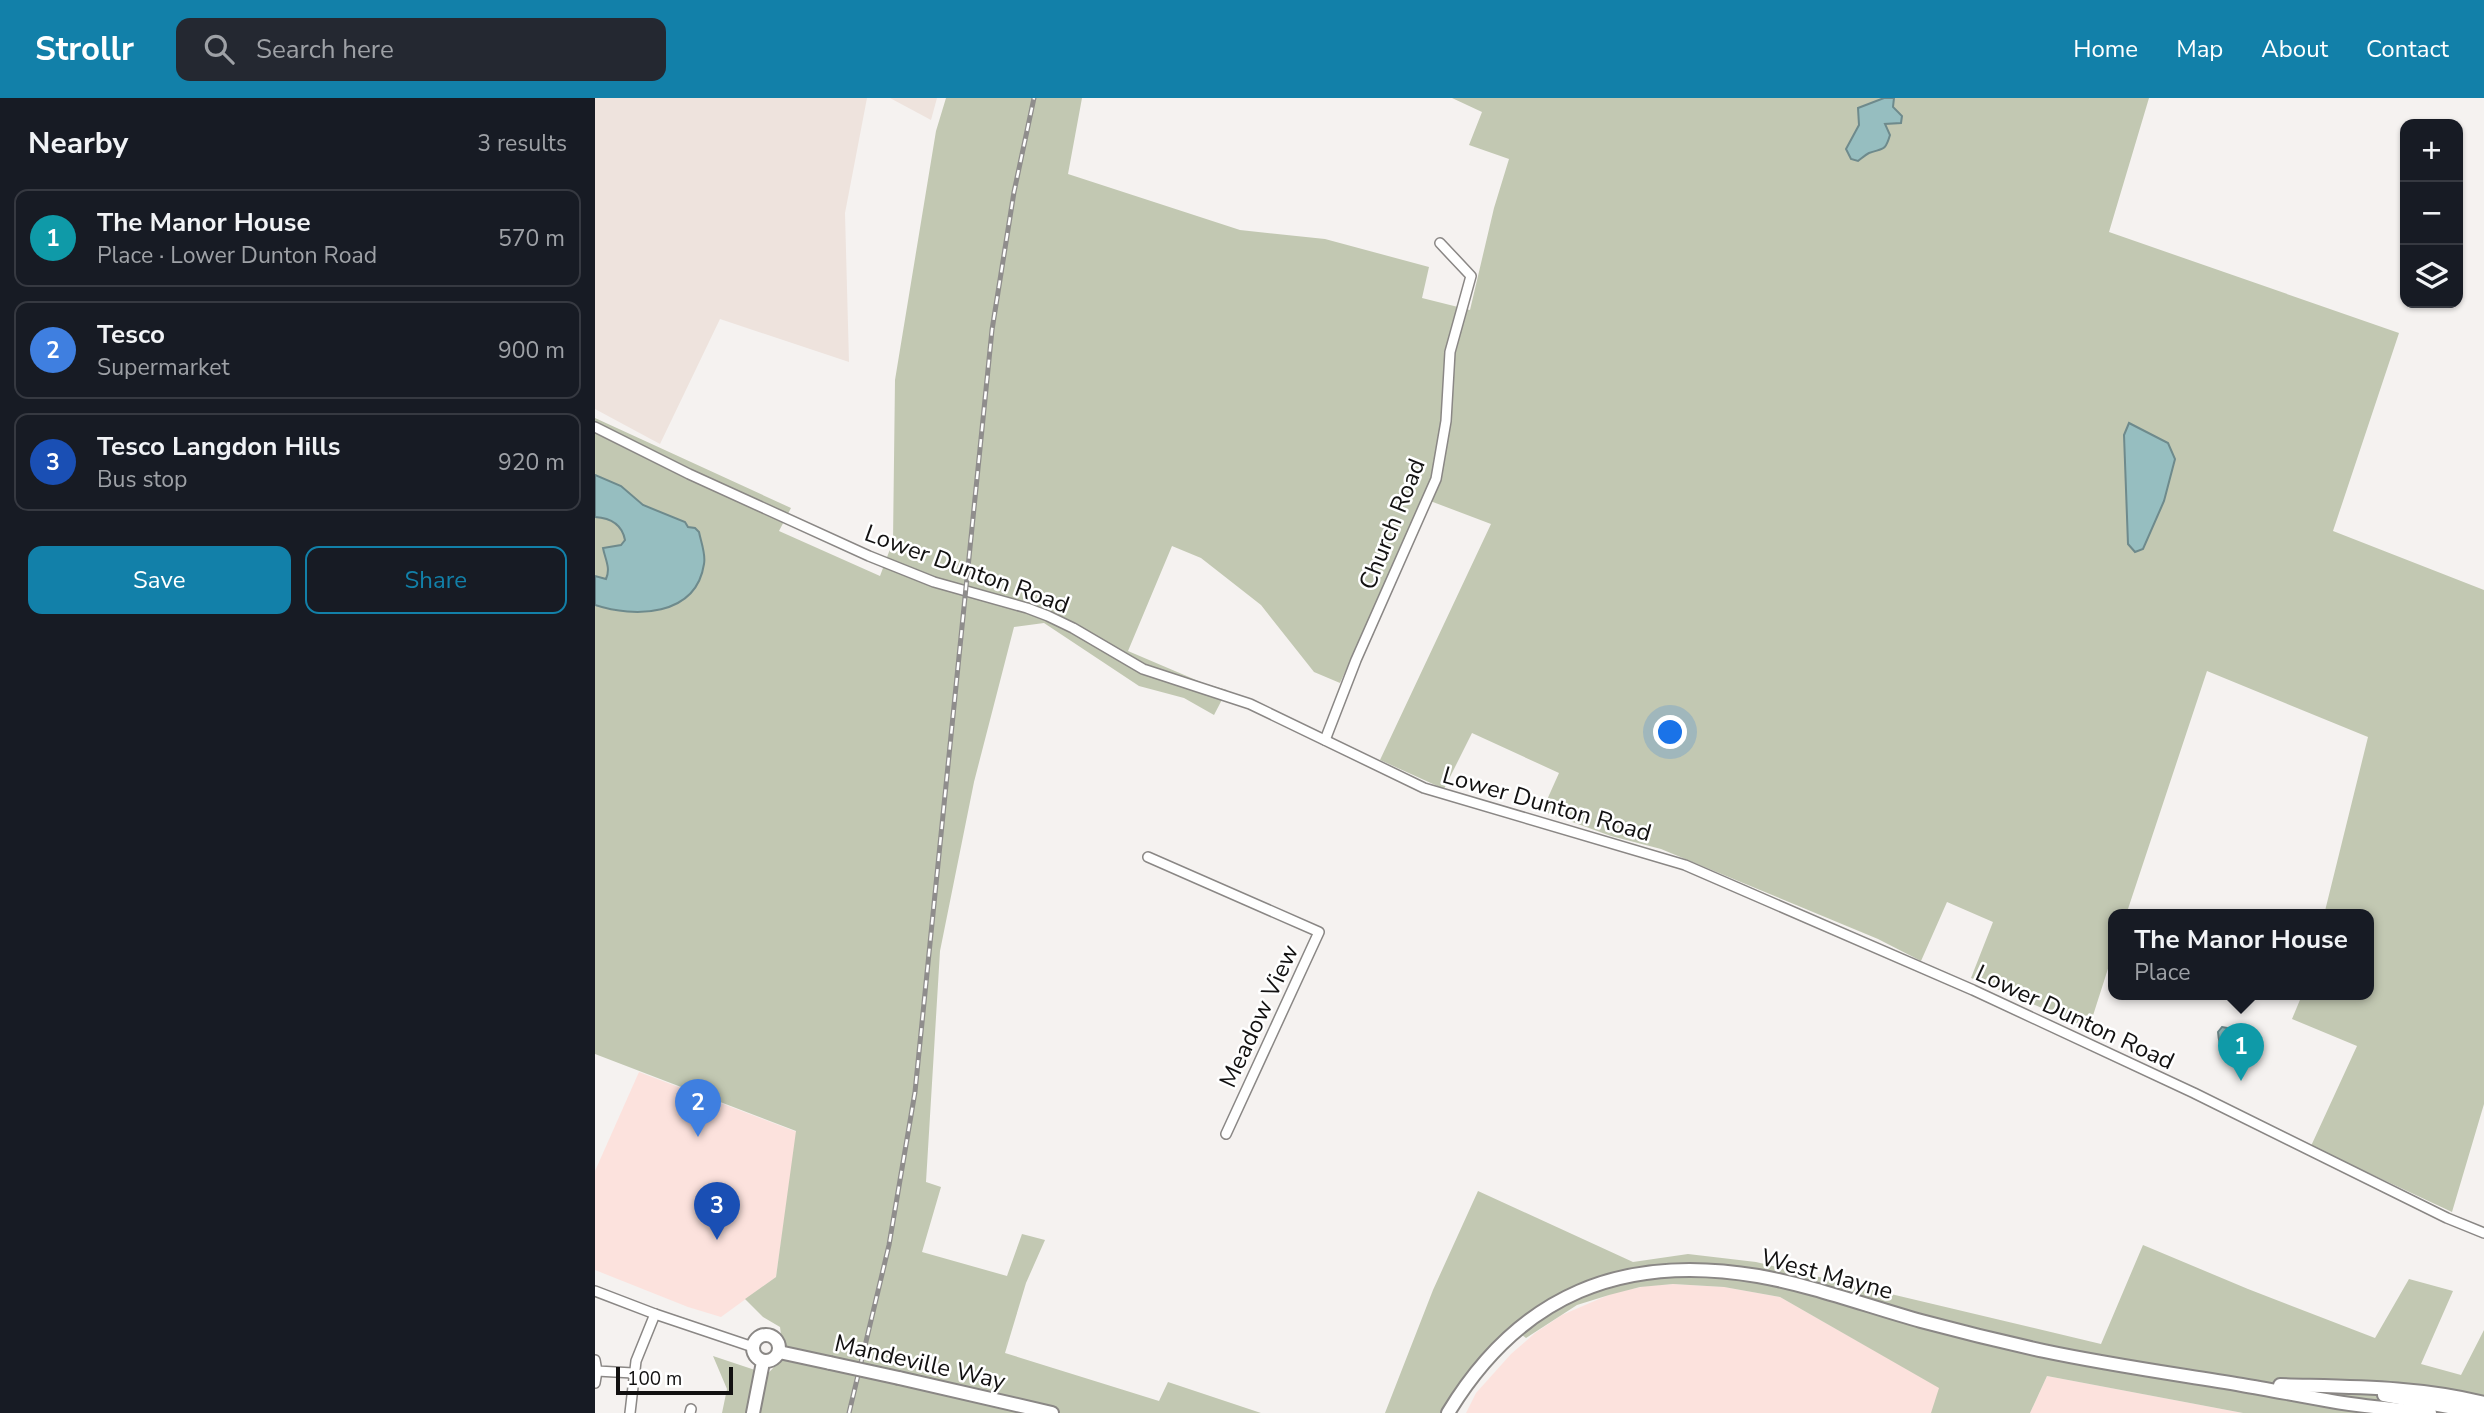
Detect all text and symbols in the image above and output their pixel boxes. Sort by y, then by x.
search box [176,18,666,81]
text: Strollr [35,27,134,72]
icon: search [200,30,238,68]
text: Search here [256,32,394,67]
text: Home [2073,33,2138,65]
text: Map [2176,33,2223,65]
text: About [2261,33,2328,65]
text: Contact [2366,33,2449,65]
map controls [2400,119,2463,308]
button: + [2400,119,2463,182]
text: Nearby [28,123,128,164]
text: 3 results [477,128,567,159]
button: − [2400,182,2463,245]
text: The Manor House [97,205,311,240]
text: 1 [46,223,60,254]
text: 570 m [498,223,565,254]
text: Place · Lower Dunton Road [97,240,377,271]
button: layers [2400,245,2463,308]
text: Tesco [97,317,165,352]
text: 2 [46,335,60,366]
text: 900 m [498,335,565,366]
text: Supermarket [97,352,230,383]
text: Tesco Langdon Hills [97,429,340,464]
text: 3 [46,447,60,478]
text: 920 m [498,447,565,478]
street label: Church Road [1351,454,1433,594]
text: Bus stop [97,464,188,495]
street label: Lower Dunton Road [860,517,1074,621]
button: Save [28,546,291,614]
button: Share [305,546,567,614]
your location [1653,715,1687,749]
street label: Lower Dunton Road [1439,759,1655,849]
popup [2108,909,2374,1000]
text: The Manor House [2134,922,2348,957]
street label: Meadow View [1212,939,1306,1093]
street label: Lower Dunton Road [1970,957,2180,1077]
text: Place [2134,957,2190,988]
pin: 1 [2218,1023,2264,1081]
pin: 2 [675,1079,721,1137]
pin: 3 [694,1182,740,1240]
street label: West Mayne [1757,1241,1897,1307]
street label: Mandeville Way [831,1327,1009,1397]
scale bar [616,1364,733,1396]
text: 100 m [627,1366,682,1392]

